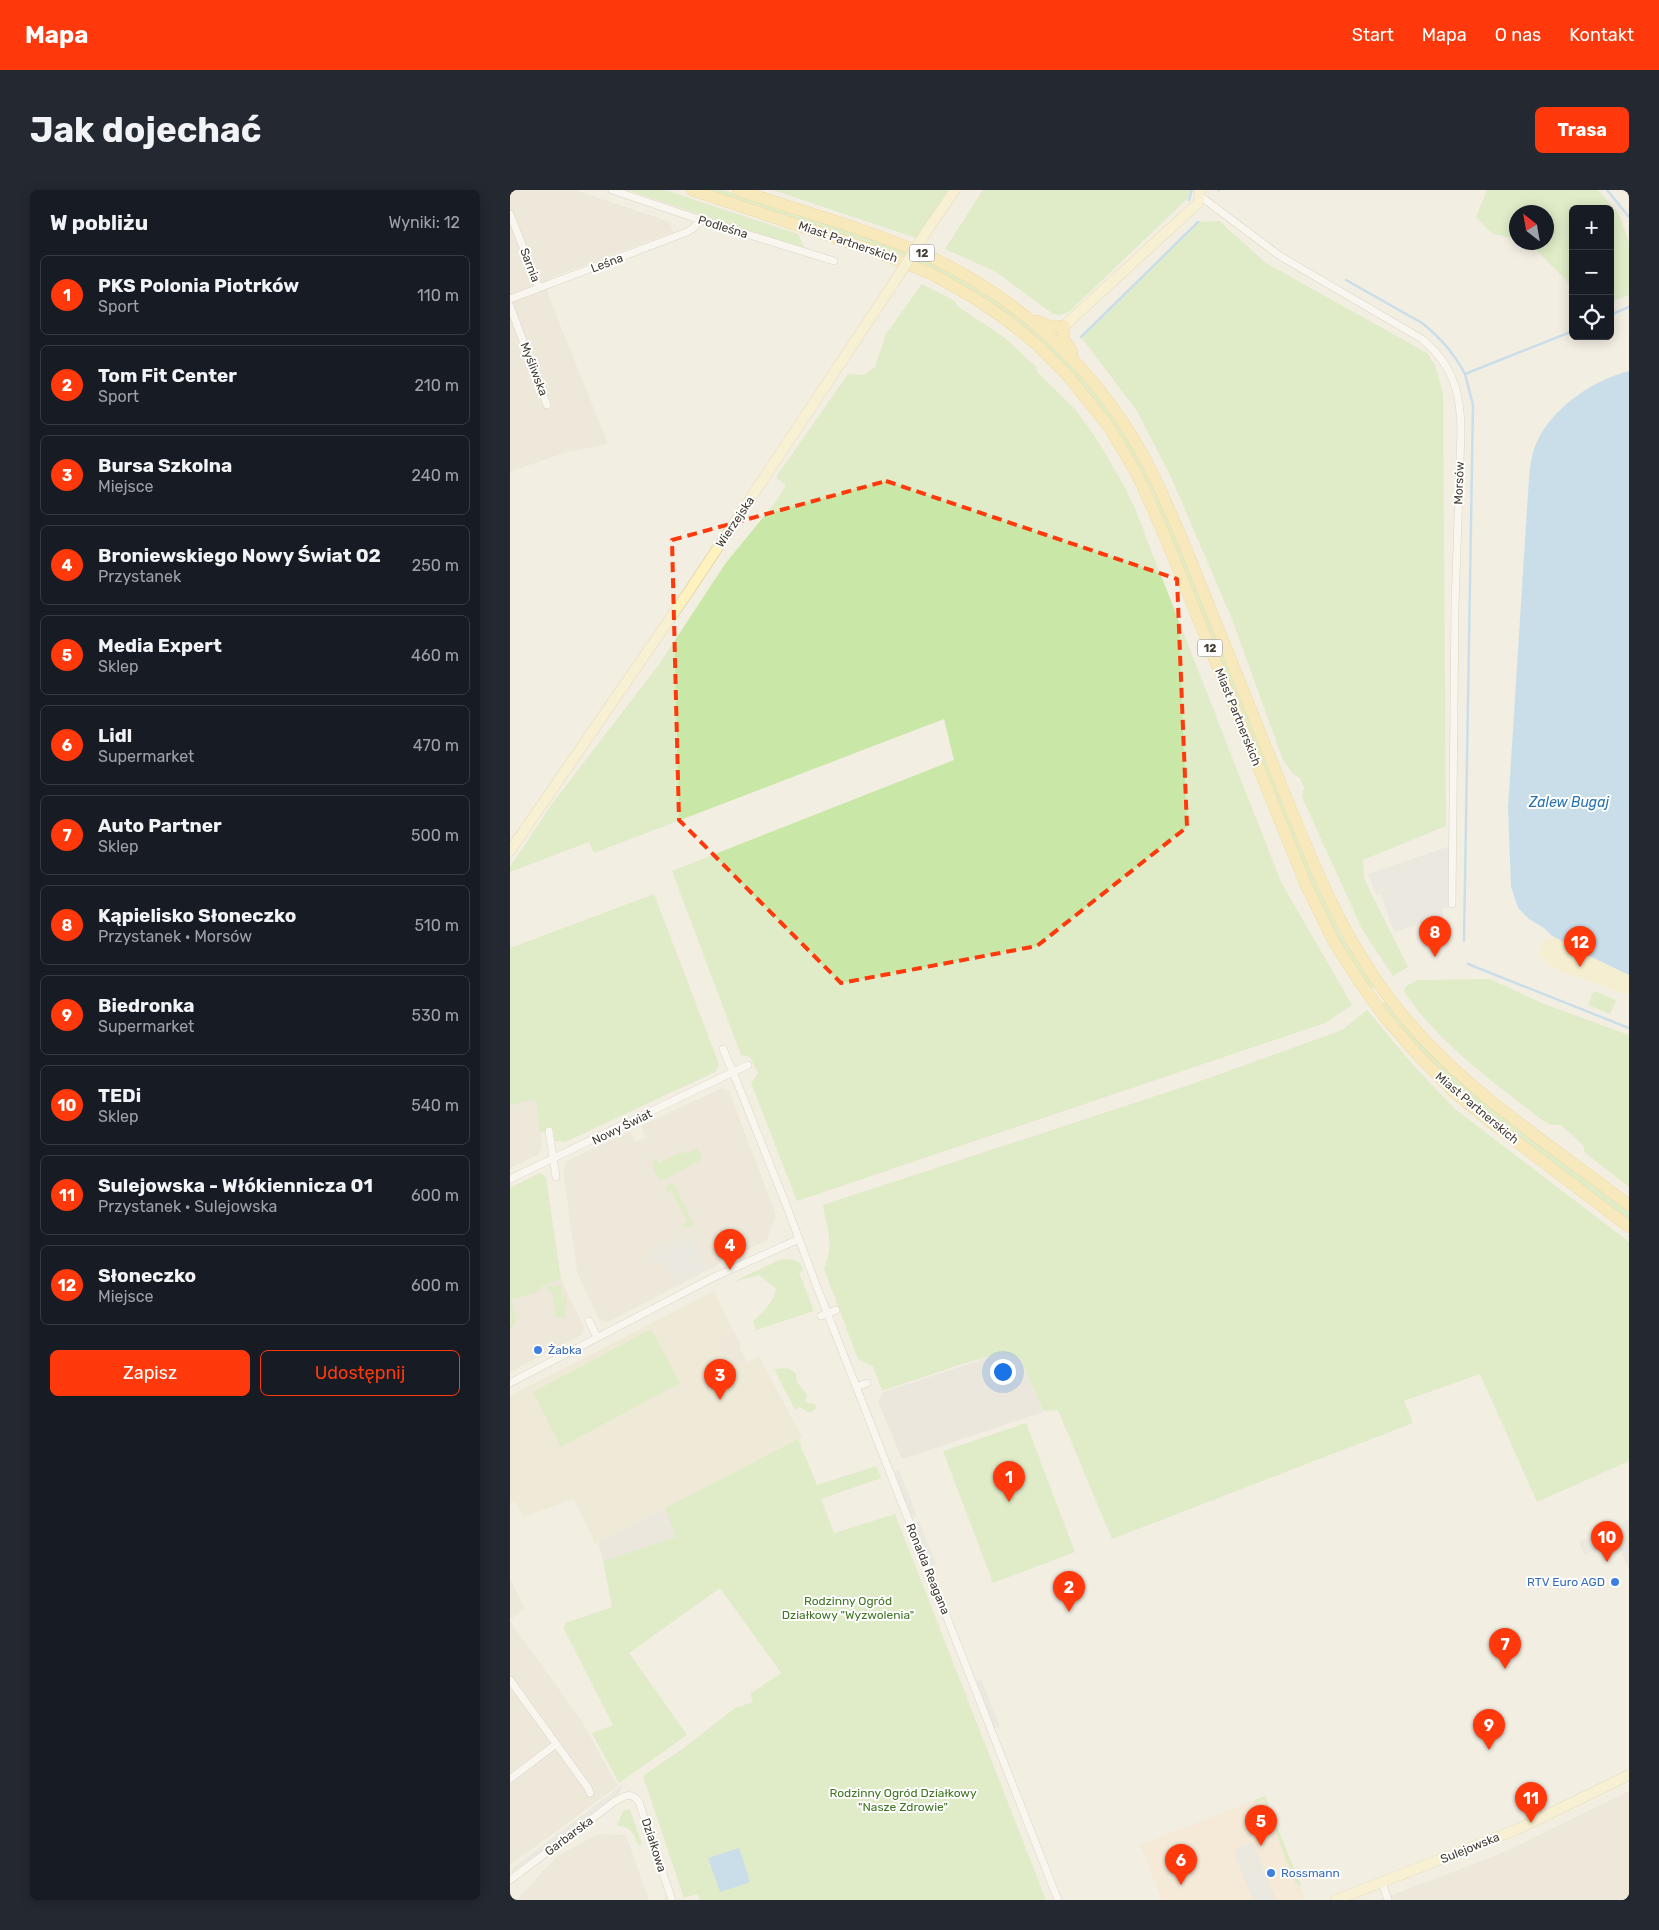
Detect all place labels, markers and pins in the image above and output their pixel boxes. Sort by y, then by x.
pin: 8 [1419,916,1451,957]
pin: 12 [1564,926,1596,967]
pin: 4 [714,1229,746,1270]
place label: Żabka [548,1343,582,1357]
marker: Żabka [532,1344,544,1356]
pin: 3 [704,1359,736,1400]
pin: 1 [993,1461,1025,1502]
pin: 10 [1591,1521,1623,1562]
pin: 2 [1053,1571,1085,1612]
place label: RTV Euro AGD [1527,1575,1605,1589]
marker: RTV Euro AGD [1609,1576,1621,1588]
pin: 7 [1489,1628,1521,1669]
pin: 9 [1473,1709,1505,1750]
pin: 11 [1515,1782,1547,1823]
pin: 5 [1245,1805,1277,1846]
pin: 6 [1165,1844,1197,1885]
place label: Rossmann [1281,1866,1340,1880]
marker: Rossmann [1265,1867,1277,1879]

